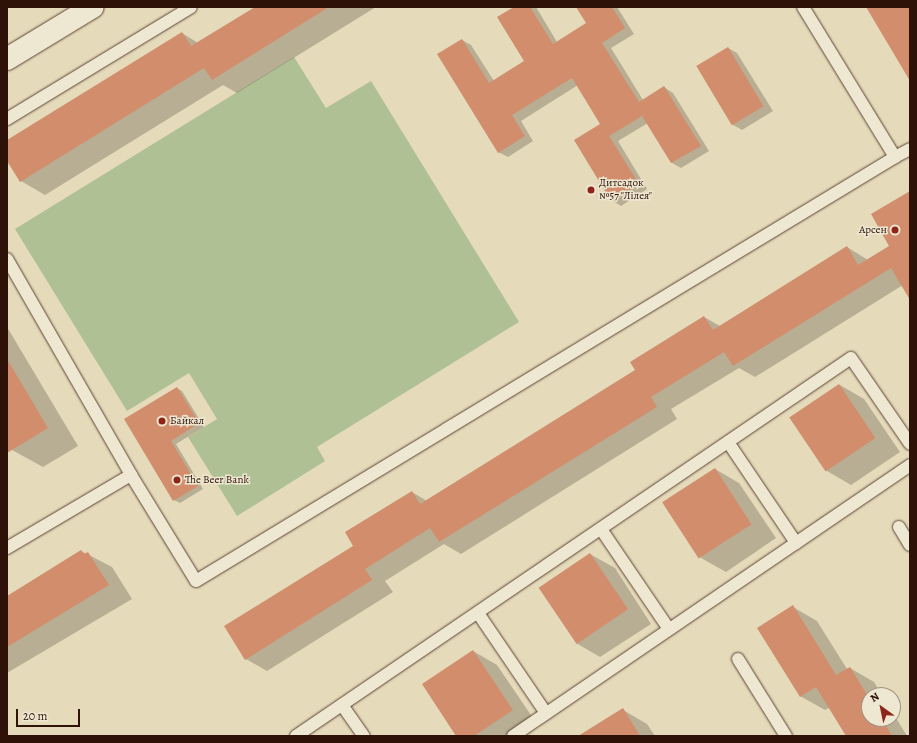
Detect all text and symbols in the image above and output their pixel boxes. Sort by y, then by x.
place label: Дитсадок №57 "Лілея" [599,177,652,203]
marker: Дитсадок №57 "Лілея" [586,185,596,195]
place label: Арсен [859,223,887,237]
marker: Арсен [890,225,900,235]
place label: Байкал [170,414,204,428]
marker: Байкал [157,416,167,426]
place label: The Beer Bank [185,473,249,487]
marker: The Beer Bank [172,475,182,485]
north arrow [861,687,901,727]
text: N [867,689,882,706]
scale bar [18,701,82,727]
text: 20 m [23,708,47,724]

